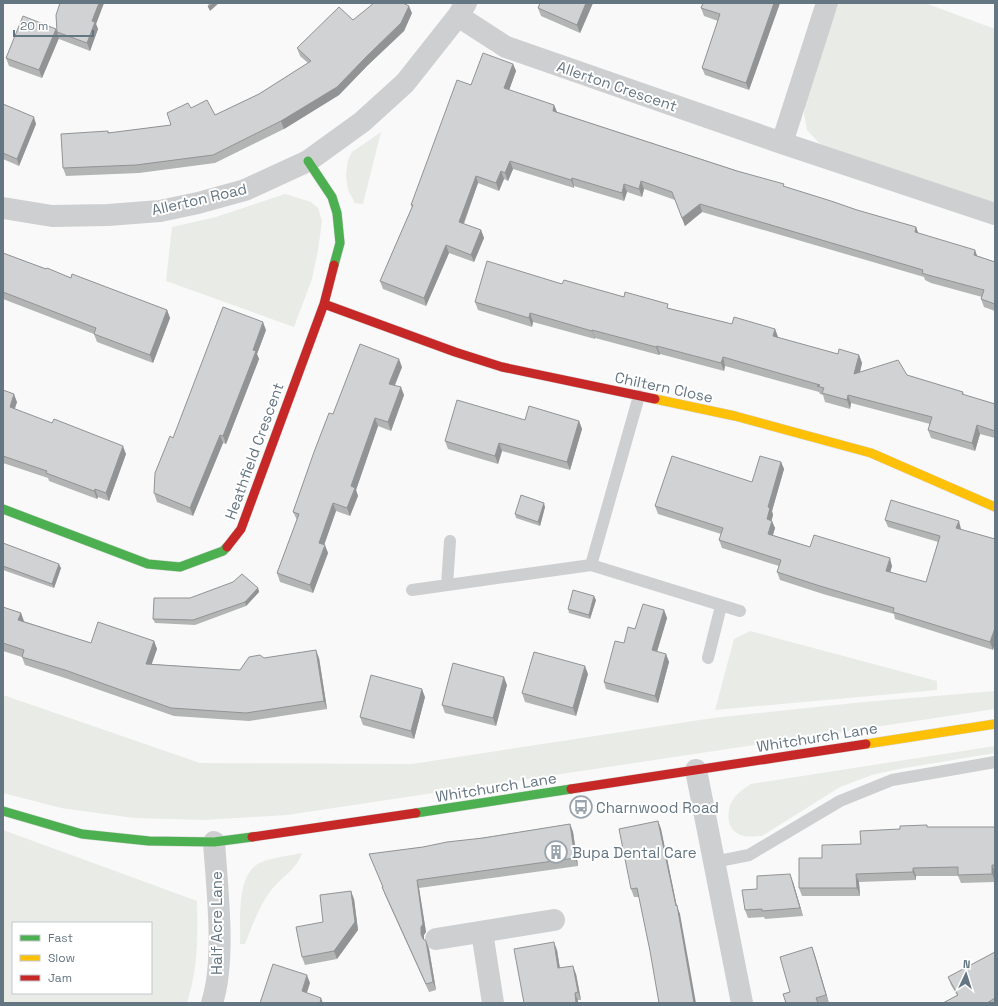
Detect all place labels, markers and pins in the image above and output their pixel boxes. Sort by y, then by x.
bus stop icon: Charnwood Road [568,794,594,820]
place label: Charnwood Road [596,798,719,817]
building icon: Bupa Dental Care [543,839,569,865]
place label: Bupa Dental Care [572,843,697,862]

